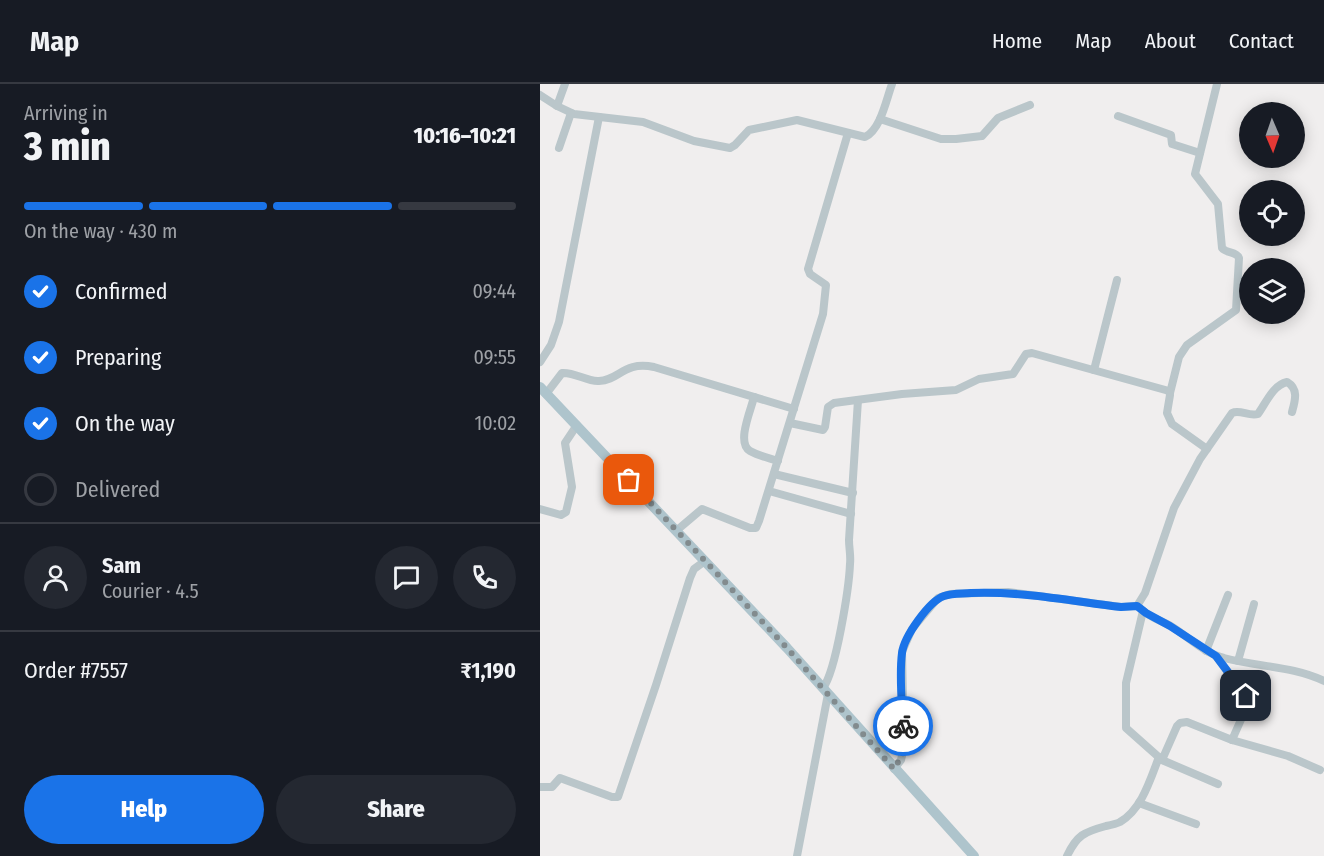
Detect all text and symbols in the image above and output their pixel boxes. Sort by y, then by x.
text: Map [30,25,79,58]
text: Home [992,28,1042,54]
text: Map [1075,28,1112,54]
text: About [1145,28,1196,54]
text: Contact [1229,28,1294,54]
text: Arriving in [24,101,108,125]
north arrow [1239,102,1305,168]
map controls [1239,102,1305,324]
text: 10:16–10:21 [413,122,516,149]
text: 3 min [24,124,111,170]
button: locate [1239,180,1305,246]
text: On the way · 430 m [24,219,177,243]
button: layers [1239,258,1305,324]
icon: check [24,275,57,308]
text: Confirmed [75,278,168,305]
text: 09:44 [473,279,516,303]
icon: check [24,341,57,374]
text: Preparing [75,344,161,371]
text: 09:55 [473,345,516,369]
icon: check [24,407,57,440]
text: On the way [75,410,175,437]
text: 10:02 [475,411,516,435]
pin [603,454,654,505]
icon: bag [612,463,645,496]
text: Delivered [75,476,160,503]
button: person [24,546,87,609]
button: chat [375,546,438,609]
button: phone [453,546,516,609]
text: Sam [102,552,141,579]
text: Courier · 4.5 [102,579,199,603]
text: Order #7557 [24,657,128,684]
text: ₹1,190 [460,657,516,684]
pin [1220,670,1271,721]
icon: home [1229,679,1262,712]
courier [873,696,933,756]
icon: bike [887,710,920,743]
button: Help [24,775,264,844]
button: Share [276,775,516,844]

